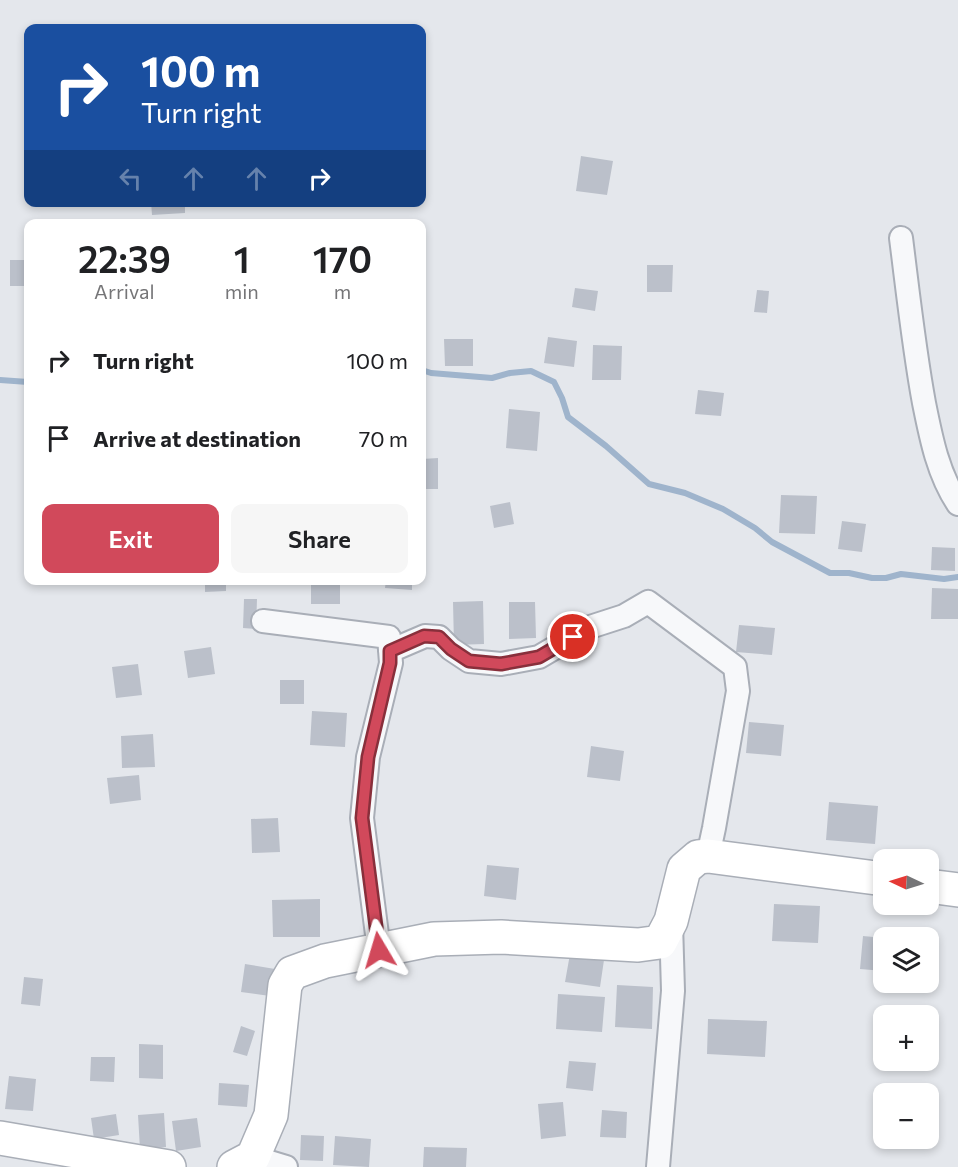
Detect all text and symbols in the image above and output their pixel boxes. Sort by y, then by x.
text: 100 m [141,44,261,96]
icon: right [42,48,120,126]
text: Turn right [141,96,261,129]
icon: left [114,162,147,195]
icon: ahead [177,162,210,195]
icon: ahead [240,162,273,195]
icon: right [303,162,336,195]
text: 22:39 [78,236,171,280]
text: 1 [234,236,250,280]
text: 170 [313,236,372,280]
text: Arrival [94,279,155,303]
text: min [225,279,259,303]
text: m [334,279,351,303]
icon: right [42,344,75,377]
text: Turn right [93,347,194,374]
text: 100 m [346,347,408,374]
icon: arrive [42,422,75,455]
text: Arrive at destination [93,425,301,452]
text: 70 m [359,425,408,452]
button: Exit [42,504,219,573]
button: Share [231,504,408,573]
pin [547,611,598,662]
icon: arrive [556,620,589,653]
north arrow [873,849,939,915]
map controls [873,849,939,1149]
position arrow [347,918,411,982]
button: layers [873,927,939,993]
button: + [873,1005,939,1071]
button: − [873,1083,939,1149]

